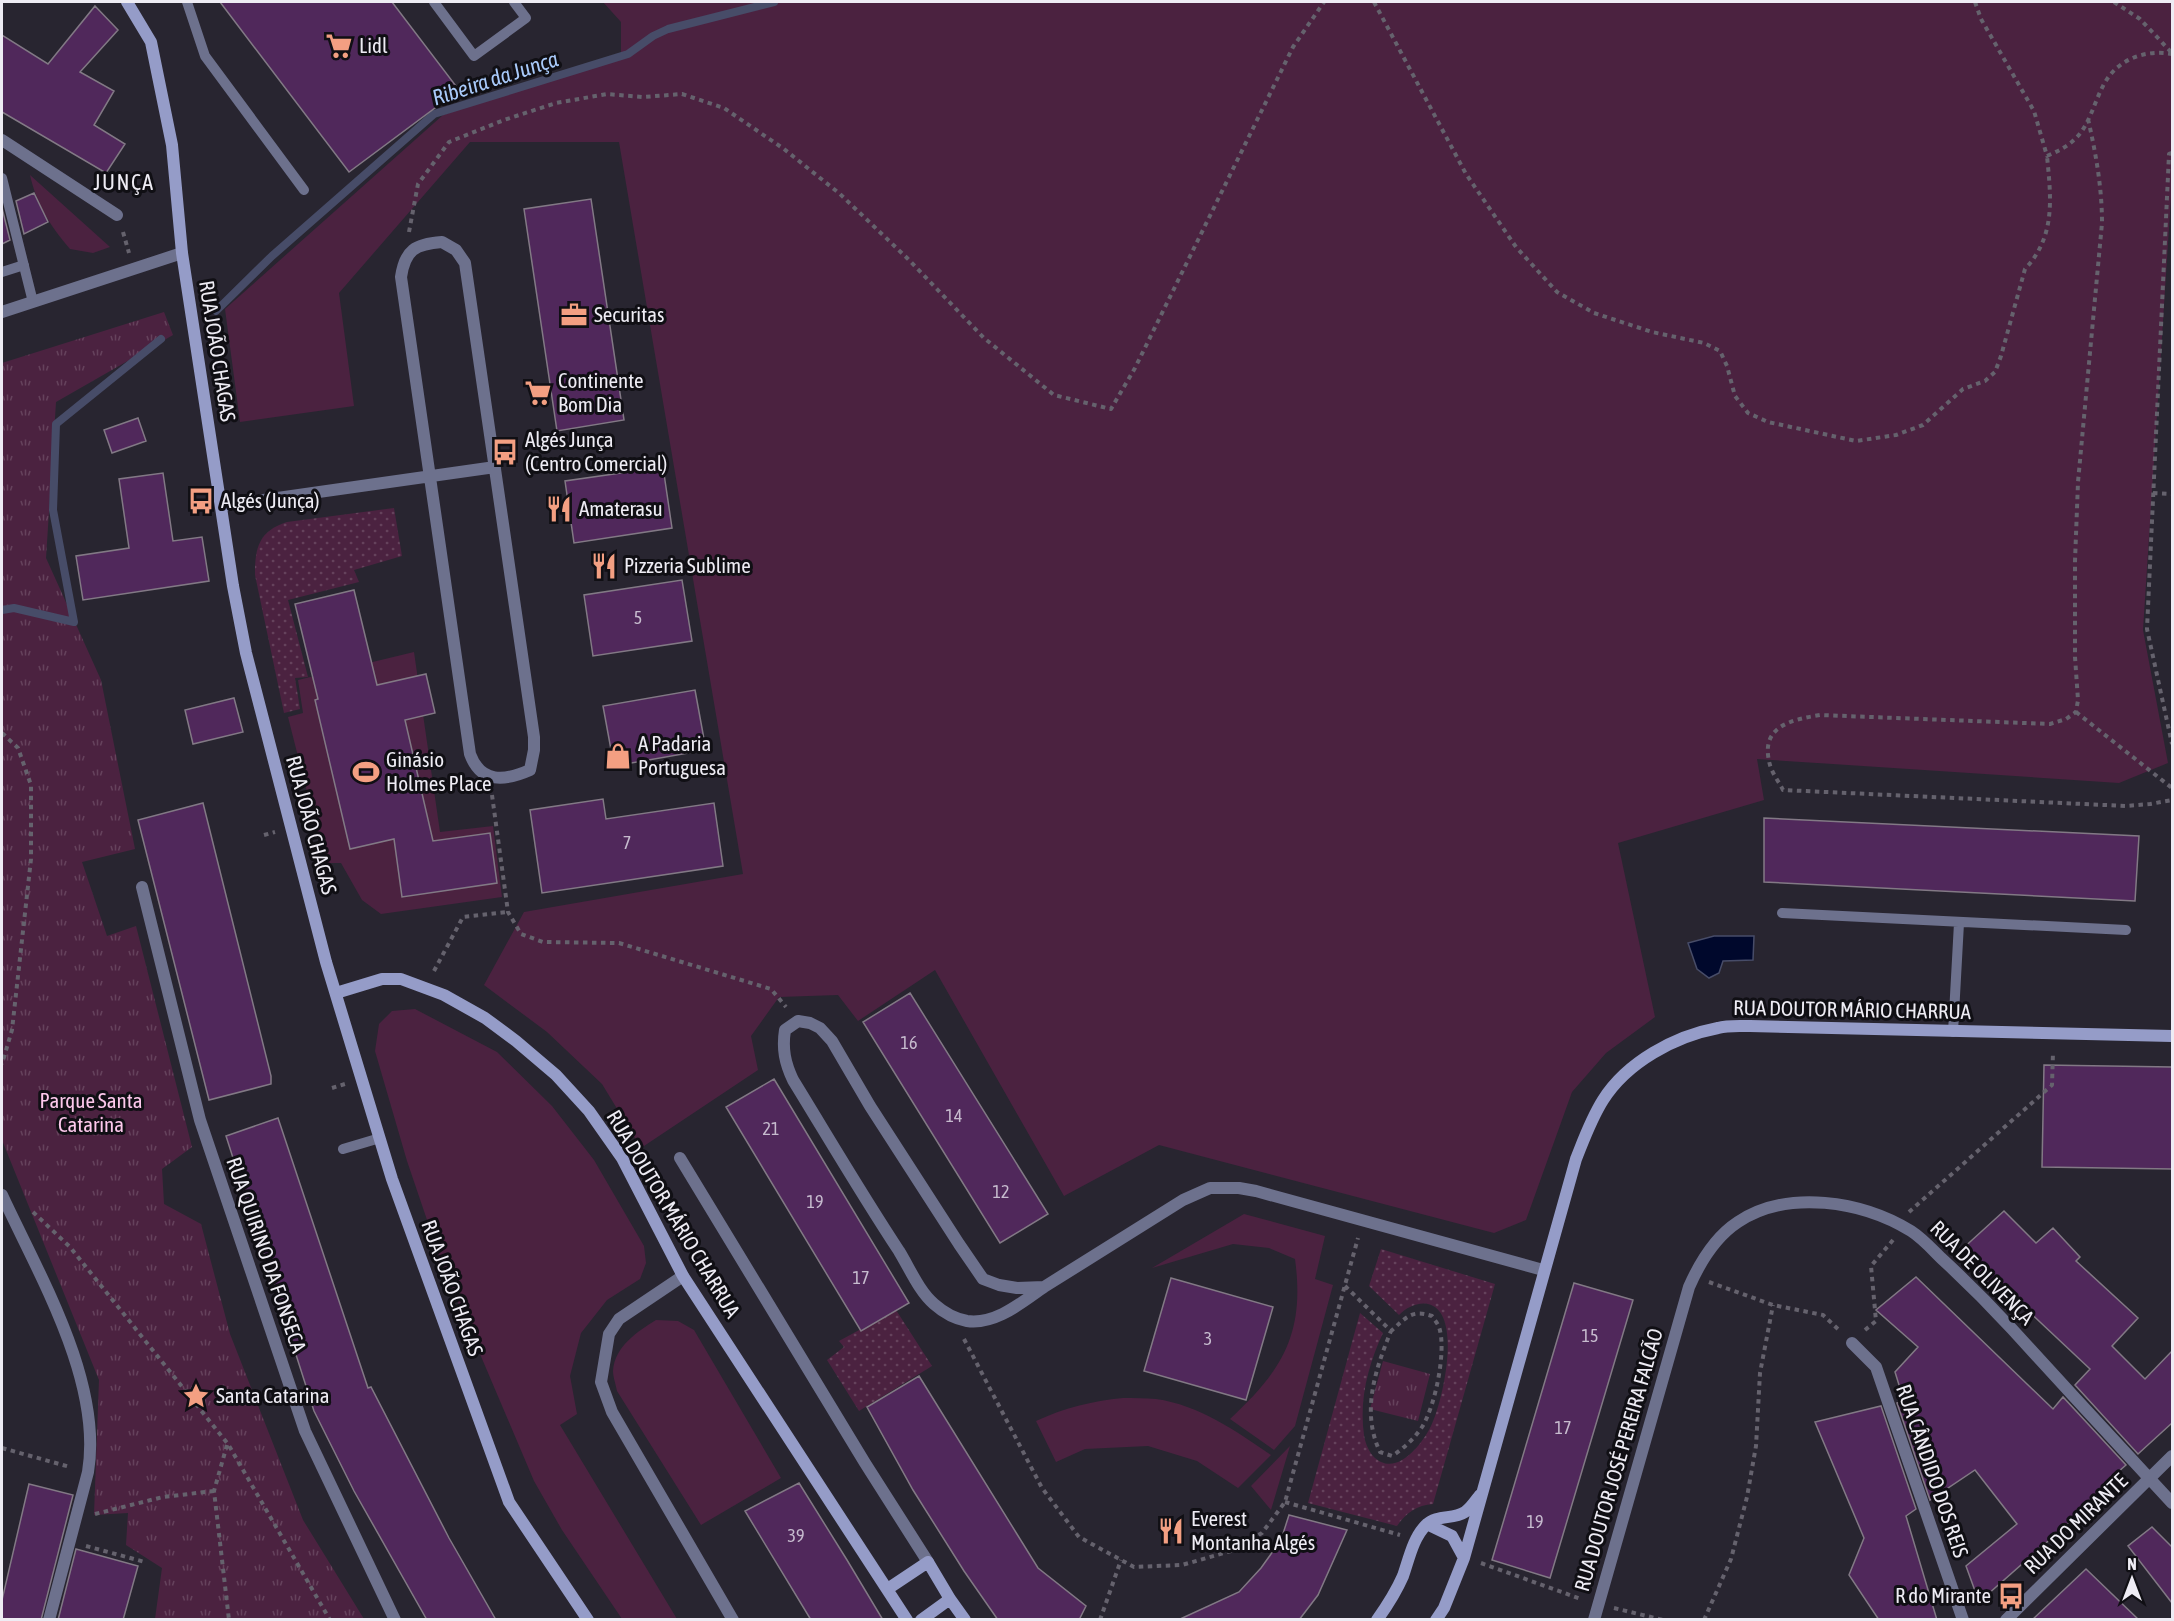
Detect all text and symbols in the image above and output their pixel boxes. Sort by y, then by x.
supermarket icon: Lidl [324,31,354,61]
place label: Lidl [359,33,388,57]
water label: Ribeira da Junça [429,45,561,111]
district label: JUNÇA [93,169,155,195]
street label: RUA JOÃO CHAGAS [195,279,241,423]
office icon: Securitas [559,300,589,330]
place label: Securitas [594,302,664,326]
place label: Continente Bom Dia [558,368,644,416]
supermarket icon: Continente Bom Dia [523,378,553,408]
place label: Algés Junça (Centro Comercial) [525,427,667,475]
bus stop icon: Algés Junça (Centro Comercial) [490,437,520,467]
bus stop icon: Algés (Junça) [186,486,216,516]
place label: Algés (Junça) [221,488,320,512]
restaurant icon: Amaterasu [544,494,574,524]
place label: Amaterasu [579,496,663,520]
restaurant icon: Pizzeria Sublime [589,551,619,581]
place label: Pizzeria Sublime [624,553,751,577]
house number: 5 [634,607,642,628]
place label: A Padaria Portuguesa [638,731,726,779]
shop icon: A Padaria Portuguesa [603,741,633,771]
place label: Ginásio Holmes Place [386,747,492,795]
street label: RUA JOÃO CHAGAS [282,753,342,897]
sports icon: Ginásio Holmes Place [351,757,381,787]
house number: 7 [623,832,631,853]
street label: RUA DOUTOR MÁRIO CHARRUA [1733,995,1972,1023]
house number: 16 [901,1032,917,1053]
park label: Parque Santa Catarina [40,1088,142,1136]
street label: RUA DOUTOR MÁRIO CHARRUA [602,1105,746,1322]
house number: 14 [946,1105,962,1126]
house number: 21 [763,1118,779,1139]
street label: RUA QUIRINO DA FONSECA [222,1154,312,1356]
house number: 12 [993,1181,1009,1202]
house number: 19 [807,1191,823,1212]
street label: RUA DE OLIVENÇA [1926,1215,2040,1330]
street label: RUA JOÃO CHAGAS [417,1217,489,1359]
house number: 17 [853,1267,869,1288]
house number: 15 [1582,1325,1598,1346]
street label: RUA DOUTOR JOSÉ PEREIRA FALCÃO [1569,1326,1667,1594]
house number: 3 [1204,1328,1212,1349]
place icon: Santa Catarina [181,1381,211,1411]
street label: RUA CÂNDIDO DOS REIS [1892,1381,1974,1561]
place label: Santa Catarina [216,1383,329,1407]
house number: 17 [1555,1417,1571,1438]
street label: RUA DO MIRANTE [2019,1468,2133,1580]
place label: Everest Montanha Algés [1191,1506,1315,1554]
house number: 19 [1527,1511,1543,1532]
restaurant icon: Everest Montanha Algés [1156,1516,1186,1546]
house number: 39 [788,1525,804,1546]
north arrow [2102,1549,2162,1609]
bus stop icon: R do Mirante [1996,1581,2026,1611]
place label: R do Mirante [1895,1583,1991,1607]

